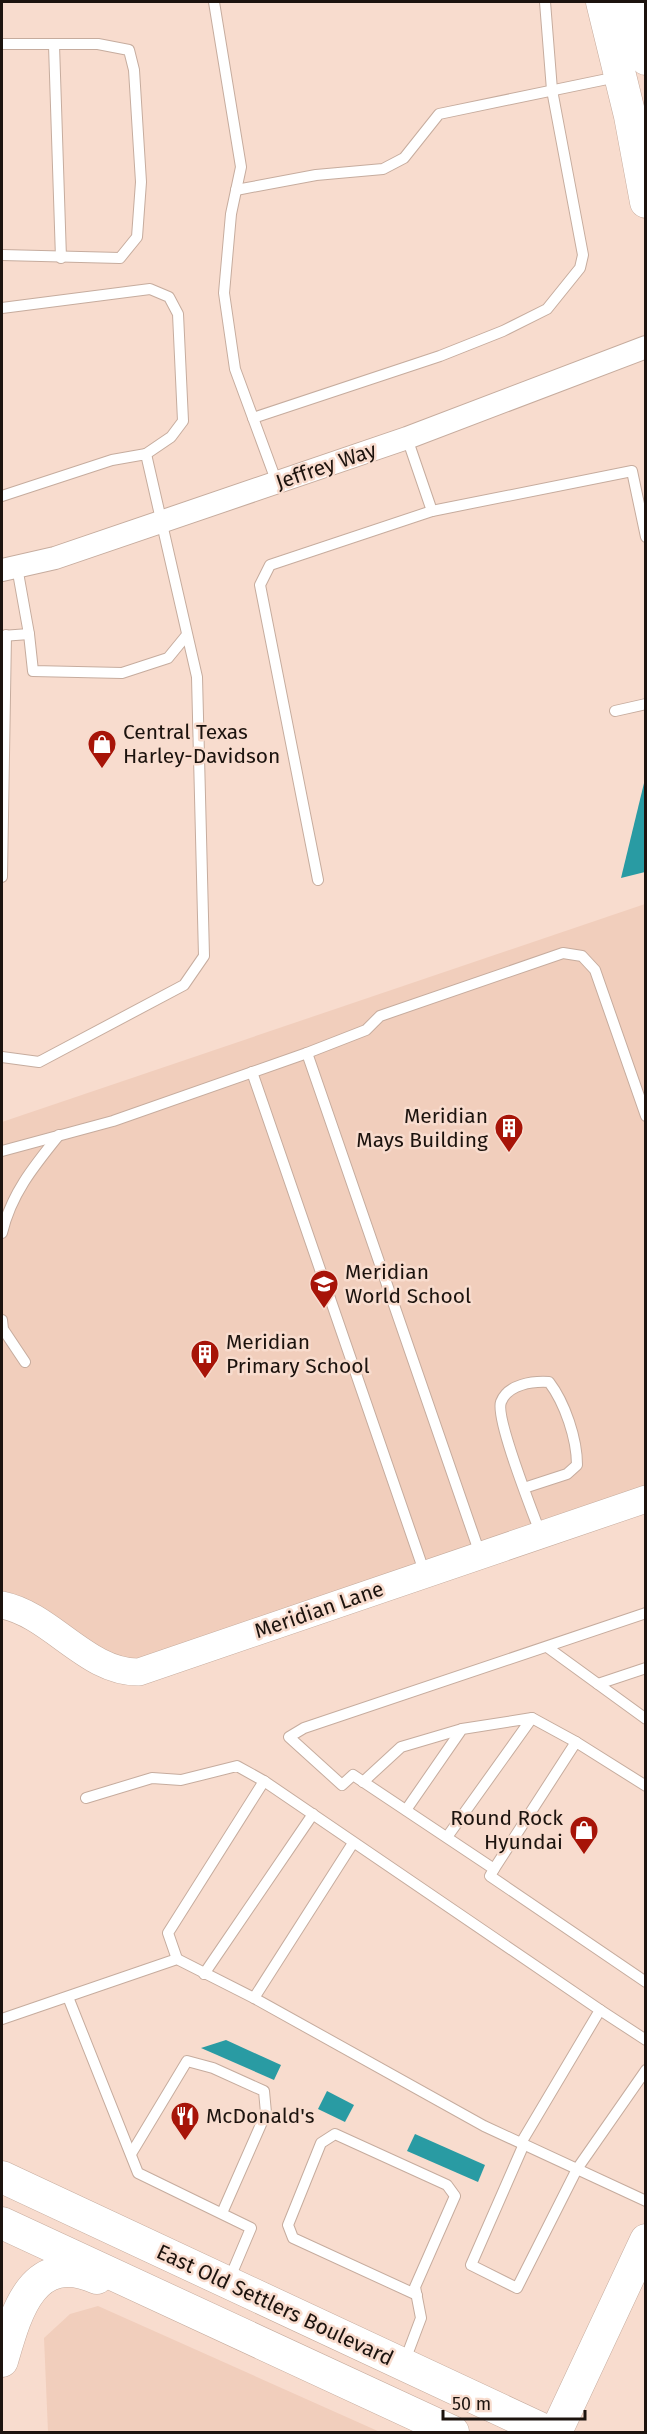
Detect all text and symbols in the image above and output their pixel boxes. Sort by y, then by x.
street label: Jeffrey Way [272,436,380,495]
place label: Central Texas Harley-Davidson [123,719,280,769]
shop icon: Central Texas Harley-Davidson [86,728,118,770]
place label: Meridian Mays Building [356,1103,488,1153]
building icon: Meridian Mays Building [493,1112,525,1154]
place label: Meridian World School [345,1259,471,1309]
school or university icon: Meridian World School [308,1268,340,1310]
place label: Meridian Primary School [226,1329,370,1379]
building icon: Meridian Primary School [189,1338,221,1380]
street label: Meridian Lane [251,1576,387,1644]
place label: Round Rock Hyundai [450,1805,563,1855]
shop icon: Round Rock Hyundai [568,1814,600,1856]
restaurant icon: McDonald's [169,2100,201,2142]
place label: McDonald's [206,2103,315,2129]
street label: East Old Settlers Boulevard [152,2239,398,2371]
scale bar [443,2383,586,2421]
text: 50 m [452,2393,491,2415]

